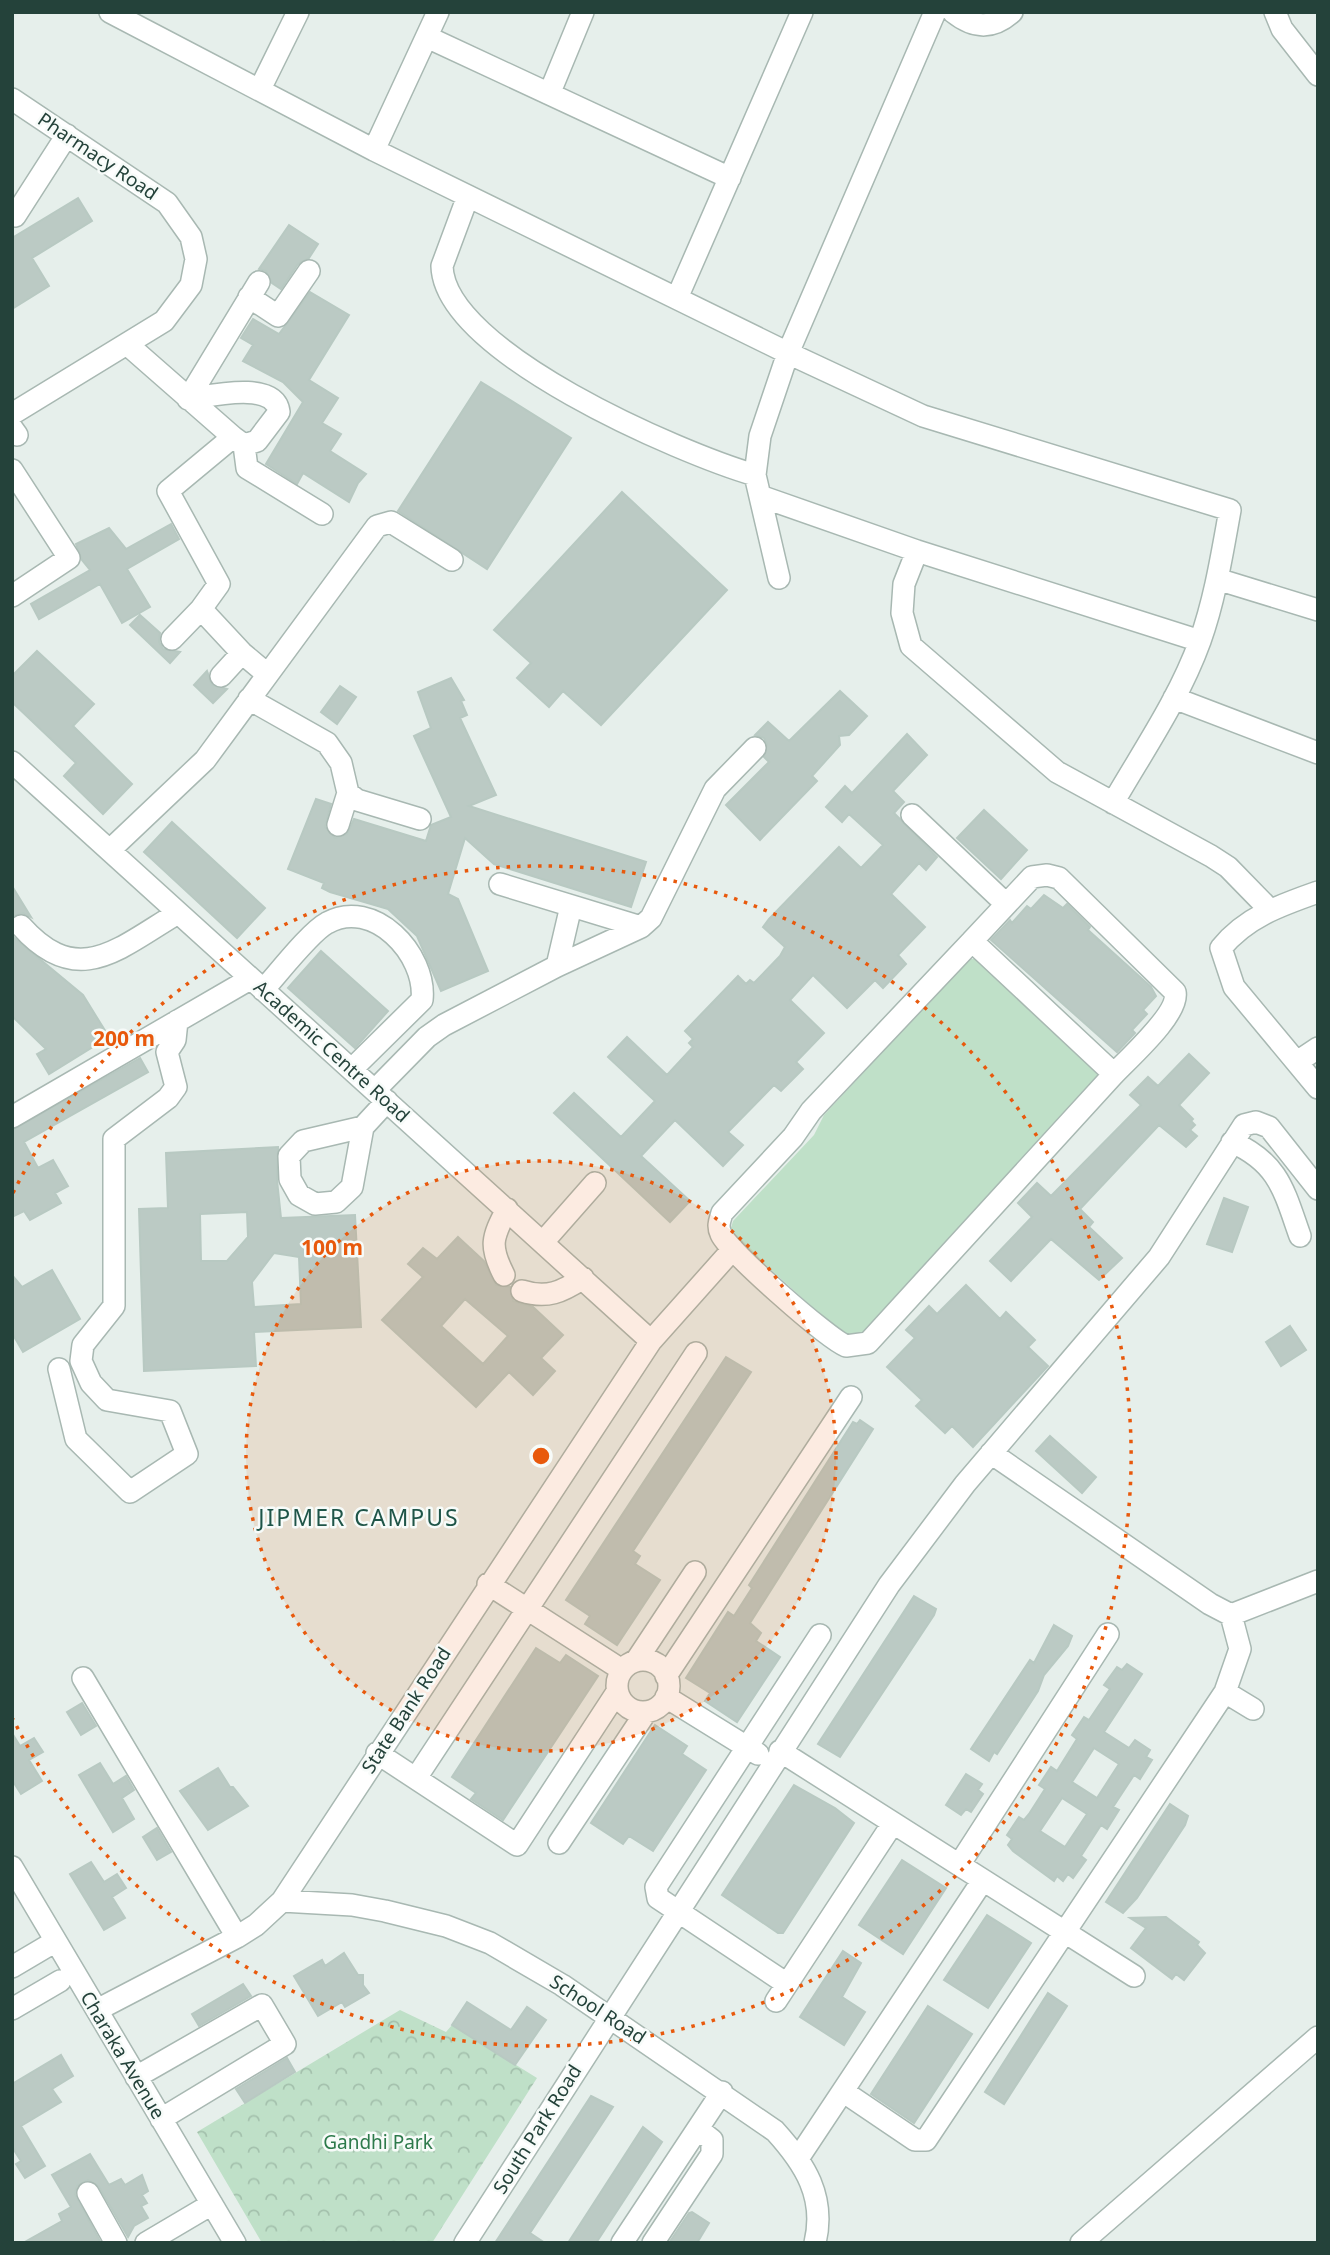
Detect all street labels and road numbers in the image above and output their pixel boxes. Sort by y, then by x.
street label: Pharmacy Road [33,106,163,206]
street label: Academic Centre Road [249,974,415,1128]
street label: State Bank Road [355,1642,457,1778]
street label: School Road [545,1968,651,2050]
street label: Charaka Avenue [75,1986,171,2124]
street label: South Park Road [487,2059,587,2199]

